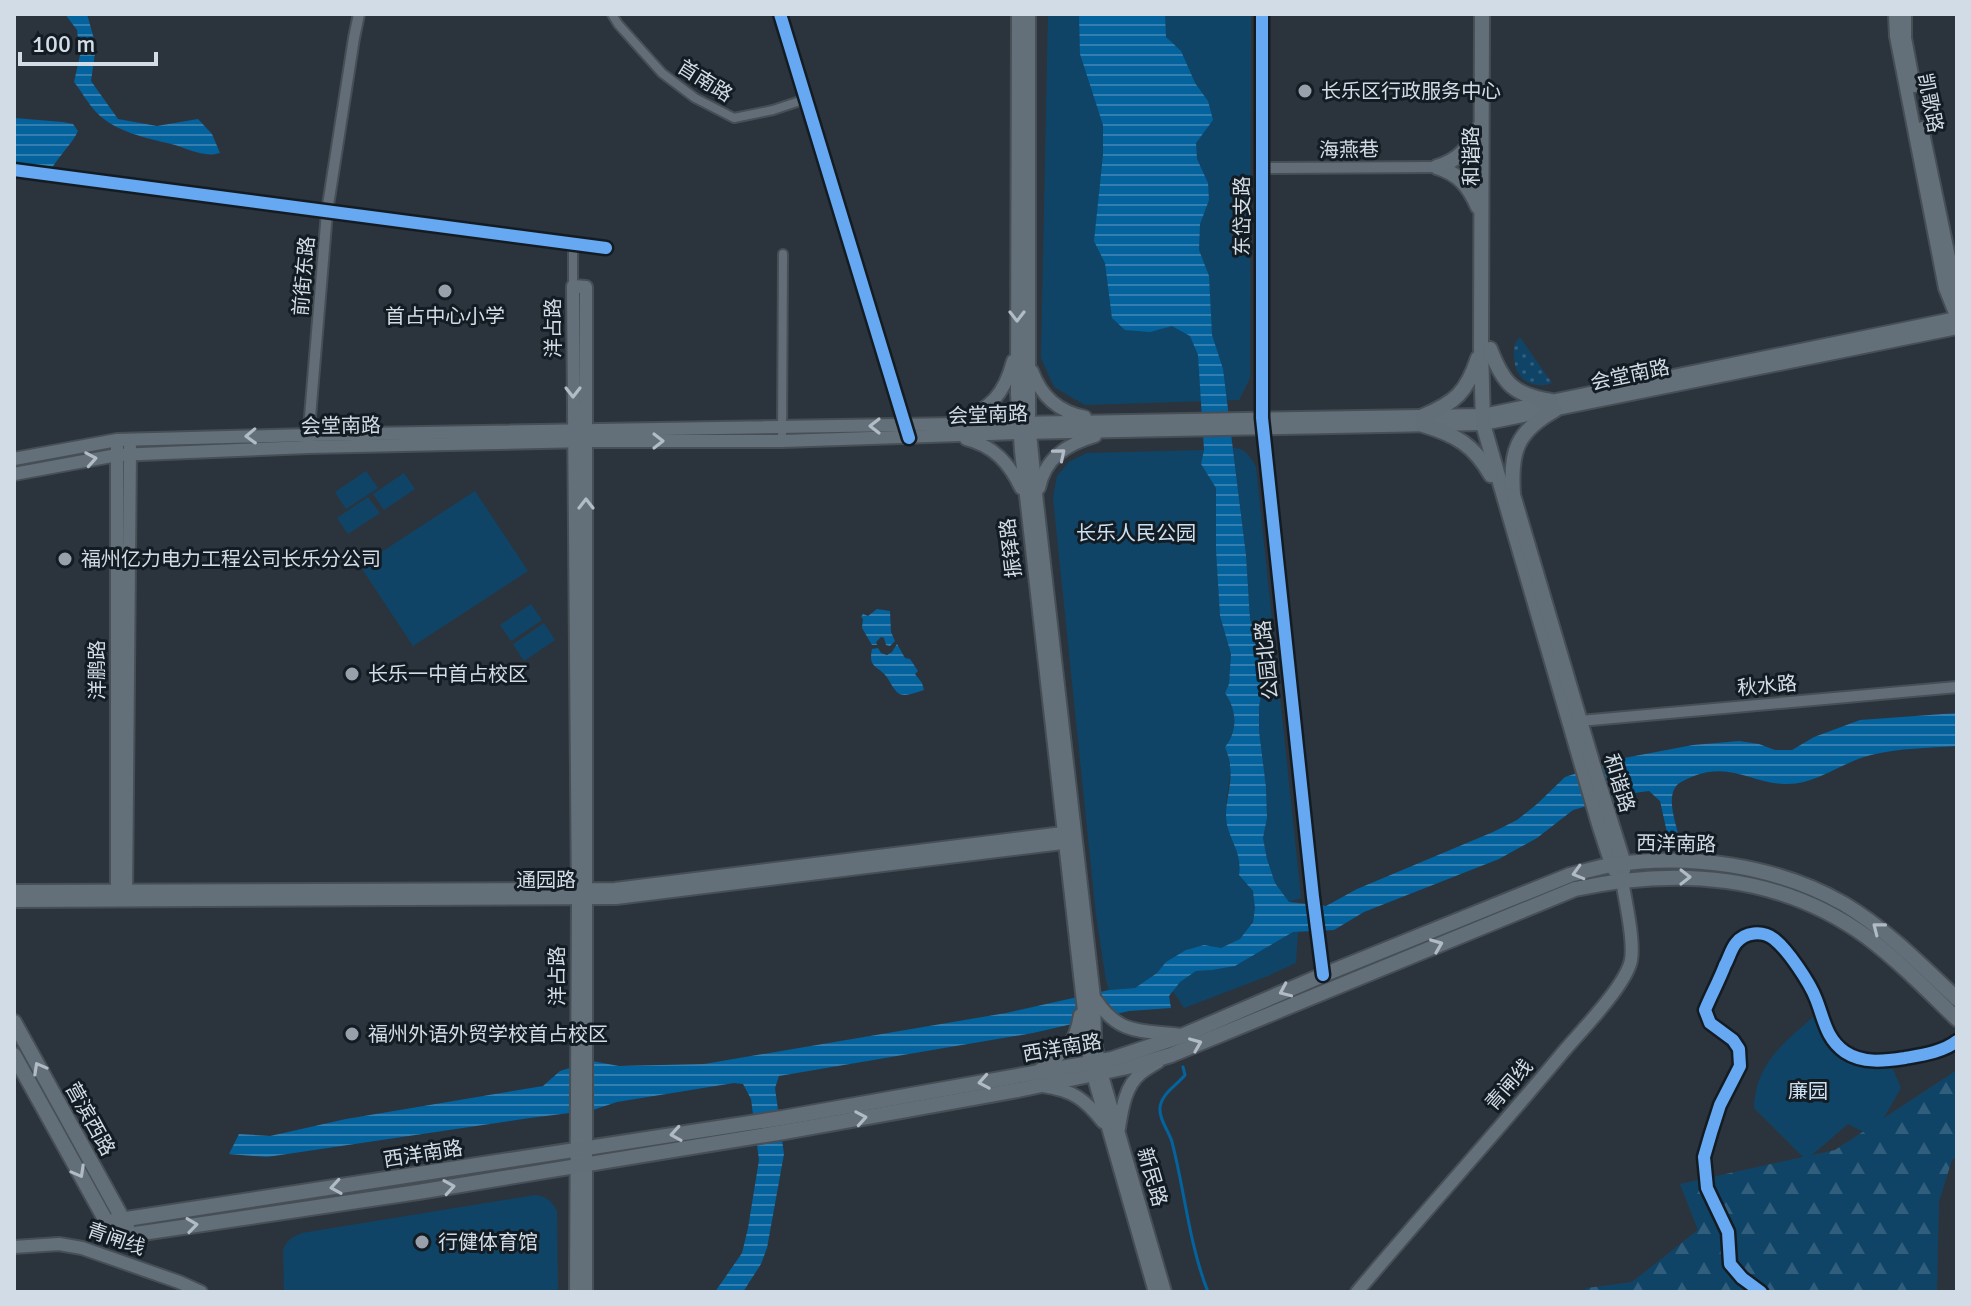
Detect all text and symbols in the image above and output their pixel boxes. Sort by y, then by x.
scale bar [20,16,156,66]
text: 100 m [32,29,95,59]
street label: 首南路 [673,55,737,107]
street label: 凯歌路 [1912,71,1948,135]
place label: 长乐区行政服务中心 [1321,79,1501,104]
marker: 长乐区行政服务中心 [1296,82,1314,100]
street label: 和谐路 [1459,126,1484,186]
street label: 海燕巷 [1319,137,1379,163]
street label: 东岱支路 [1230,176,1255,256]
street label: 前街东路 [288,235,320,317]
marker: 首占中心小学 [436,282,454,300]
street label: 洋占路 [541,298,566,358]
place label: 首占中心小学 [385,304,505,329]
one-way arrow [1008,310,1026,323]
street label: 会堂南路 [1588,354,1672,396]
one-way arrow [564,386,582,399]
street label: 会堂南路 [948,401,1028,429]
street label: 会堂南路 [301,413,381,439]
one-way arrow [868,417,881,435]
one-way arrow [244,428,257,445]
one-way arrow [652,432,665,450]
one-way arrow [1050,450,1065,464]
one-way arrow [84,452,97,469]
one-way arrow [577,497,595,510]
street label: 振铎路 [995,517,1027,579]
park label: 长乐人民公园 [1076,521,1196,546]
place label: 福州亿力电力工程公司长乐分公司 [81,547,381,572]
marker: 福州亿力电力工程公司长乐分公司 [56,550,74,568]
street label: 公园北路 [1250,619,1284,701]
street label: 洋鹏路 [85,640,110,700]
place label: 长乐一中首占校区 [368,662,528,687]
marker: 长乐一中首占校区 [343,665,361,683]
street label: 秋水路 [1736,671,1798,701]
street label: 和谐路 [1598,751,1640,815]
street label: 西洋南路 [1636,831,1716,857]
one-way arrow [1571,864,1585,881]
street label: 通园路 [516,868,576,893]
one-way arrow [1679,868,1692,886]
one-way arrow [1872,924,1887,938]
one-way arrow [1429,938,1443,955]
street label: 洋占路 [545,946,570,1006]
one-way arrow [1279,982,1293,998]
place label: 福州外语外贸学校首占校区 [368,1022,608,1047]
marker: 福州外语外贸学校首占校区 [343,1025,361,1043]
street label: 西洋南路 [1020,1029,1104,1067]
one-way arrow [1188,1037,1202,1054]
street label: 青闸线 [1480,1054,1538,1116]
one-way arrow [34,1062,49,1076]
one-way arrow [977,1073,991,1090]
street label: 营滨西路 [60,1078,120,1160]
park label: 廉园 [1788,1079,1828,1104]
one-way arrow [854,1111,868,1128]
one-way arrow [669,1125,683,1142]
street label: 西洋南路 [382,1135,464,1173]
street label: 新民路 [1132,1145,1172,1209]
one-way arrow [69,1164,85,1178]
one-way arrow [329,1178,343,1195]
one-way arrow [442,1179,456,1196]
street label: 青闸线 [84,1217,148,1261]
one-way arrow [185,1217,199,1234]
place label: 行健体育馆 [438,1230,538,1255]
marker: 行健体育馆 [413,1233,431,1251]

